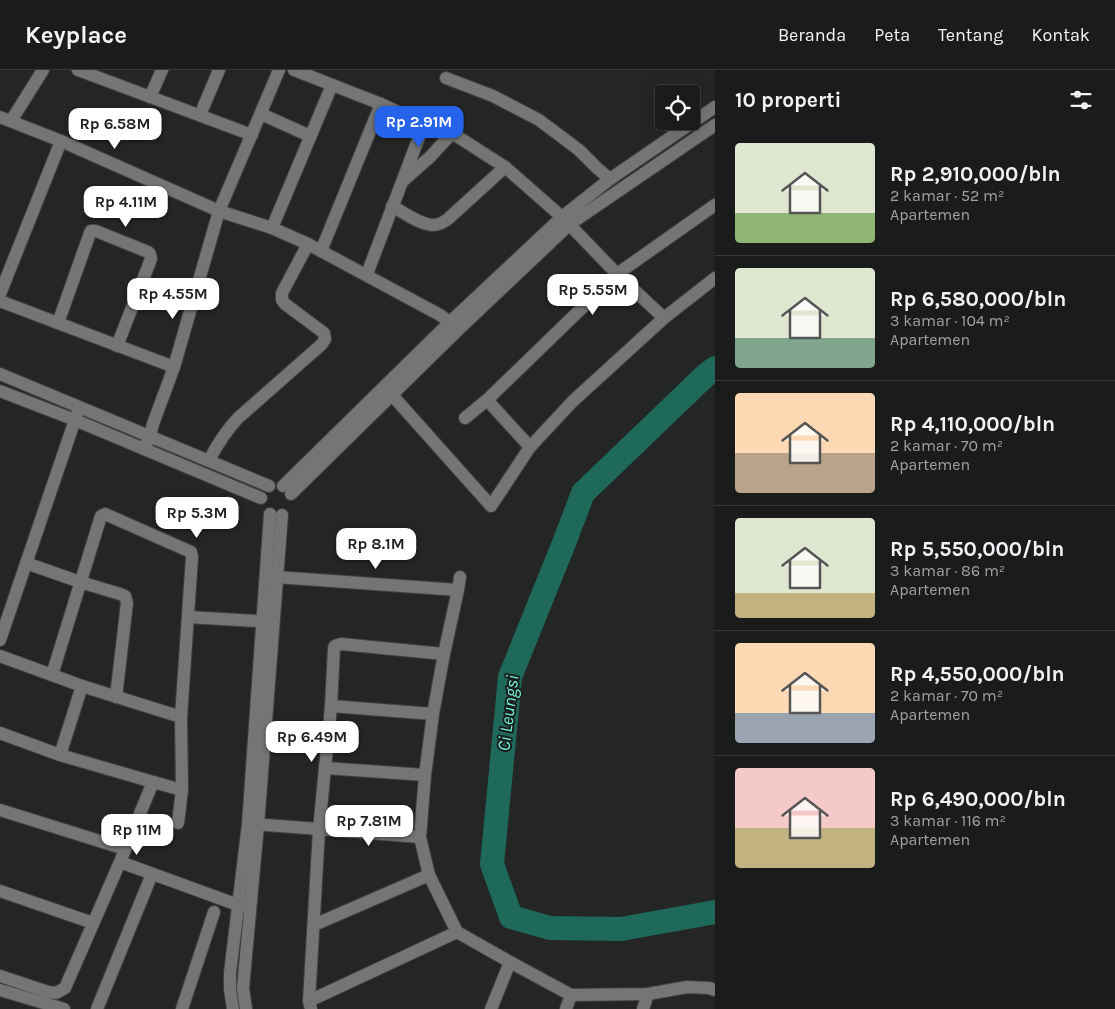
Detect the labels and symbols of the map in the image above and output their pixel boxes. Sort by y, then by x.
pin: Rp 2.91M [367,106,471,148]
pin: Rp 6.58M [63,108,167,150]
pin: Rp 4.11M [74,186,178,228]
pin: Rp 5.55M [541,274,645,316]
pin: Rp 4.55M [121,278,225,320]
pin: Rp 5.3M [151,496,243,539]
pin: Rp 8.1M [330,528,422,570]
water label: Ci Leungsi [492,673,524,752]
pin: Rp 6.49M [260,720,364,763]
pin: Rp 7.81M [317,804,421,847]
pin: Rp 11M [96,814,178,856]

